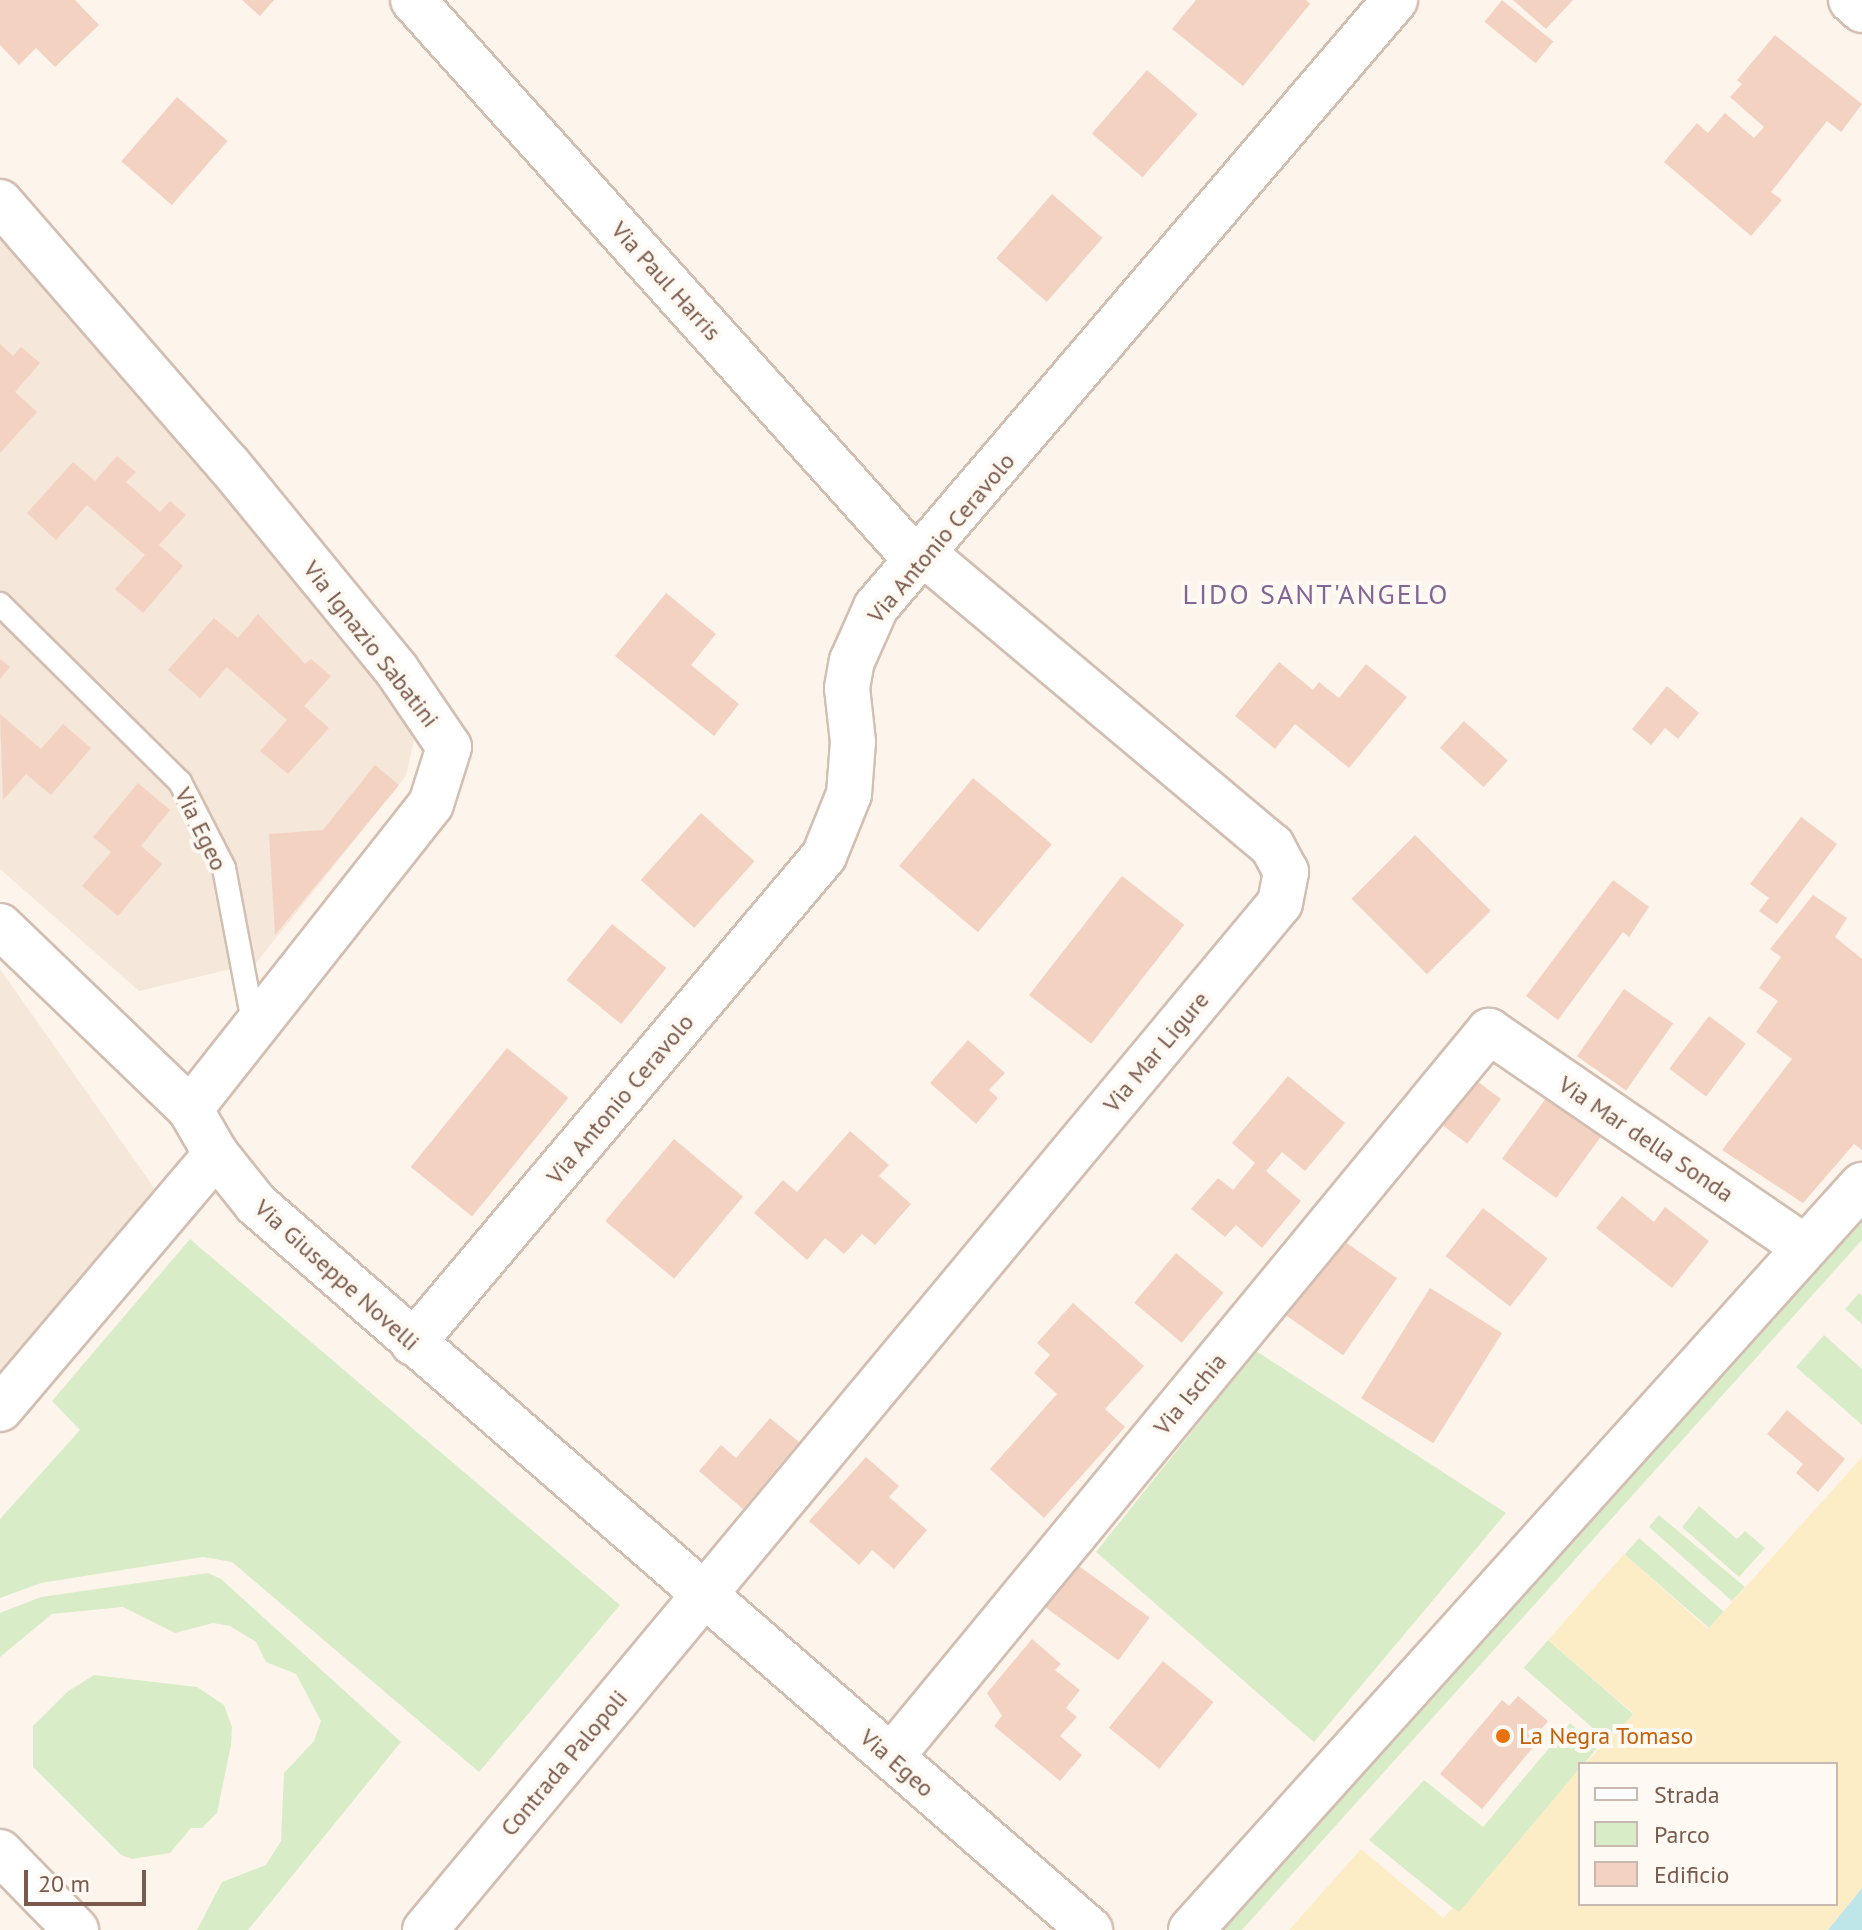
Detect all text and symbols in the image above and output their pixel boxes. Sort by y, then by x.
street label: Via Paul Harris [605,216,727,346]
street label: Via Antonio Ceravolo [861,447,1021,629]
street label: Via Ignazio Sabatini [297,555,445,733]
district label: LIDO SANT'ANGELO [1182,577,1450,611]
street label: Via Egeo [169,783,233,875]
street label: Via Mar Ligure [1097,986,1215,1118]
street label: Via Antonio Ceravolo [540,1008,700,1190]
street label: Via Mar della Sonda [1553,1070,1739,1208]
street label: Via Giuseppe Novelli [249,1193,425,1357]
street label: Via Ischia [1148,1347,1232,1441]
street label: Contrada Palopoli [495,1684,633,1842]
place label: La Negra Tomaso [1519,1722,1694,1750]
street label: Via Egeo [854,1723,940,1803]
marker: La Negra Tomaso [1494,1727,1512,1745]
legend [1578,1762,1838,1906]
text: Strada [1654,1779,1720,1810]
text: Parco [1654,1819,1710,1850]
scale bar [28,1854,150,1904]
text: Edificio [1654,1859,1729,1890]
text: 20 m [38,1868,90,1899]

